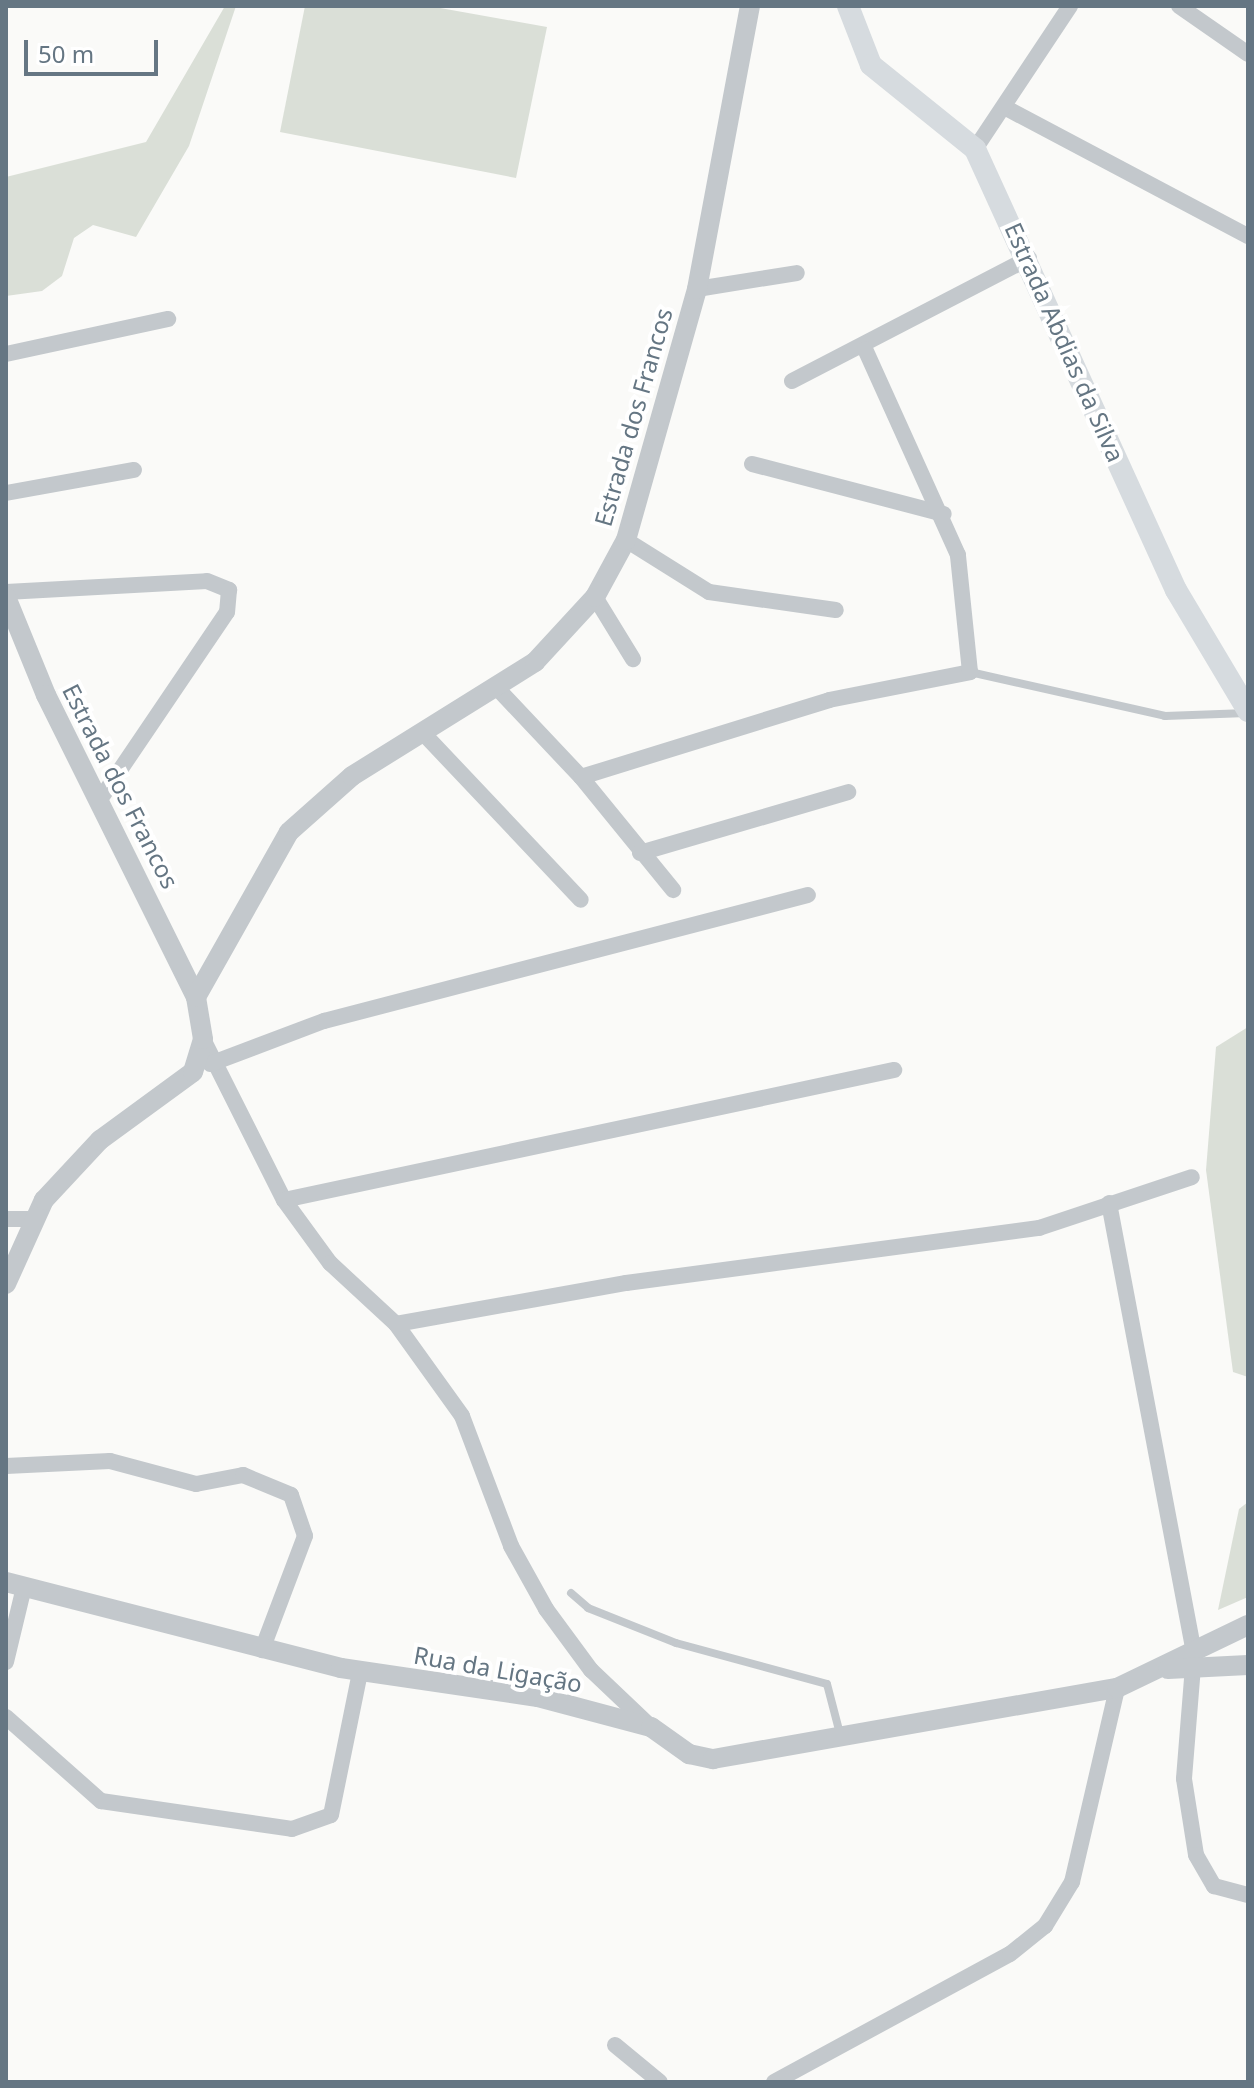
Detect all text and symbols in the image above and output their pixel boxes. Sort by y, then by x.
scale bar [28,24,162,74]
text: 50 m [38,37,94,70]
street label: Estrada Abdias da Silva [999,218,1131,466]
street label: Estrada dos Francos [588,305,678,529]
street label: Estrada dos Francos [57,679,185,893]
street label: Rua da Ligação [412,1640,584,1698]

